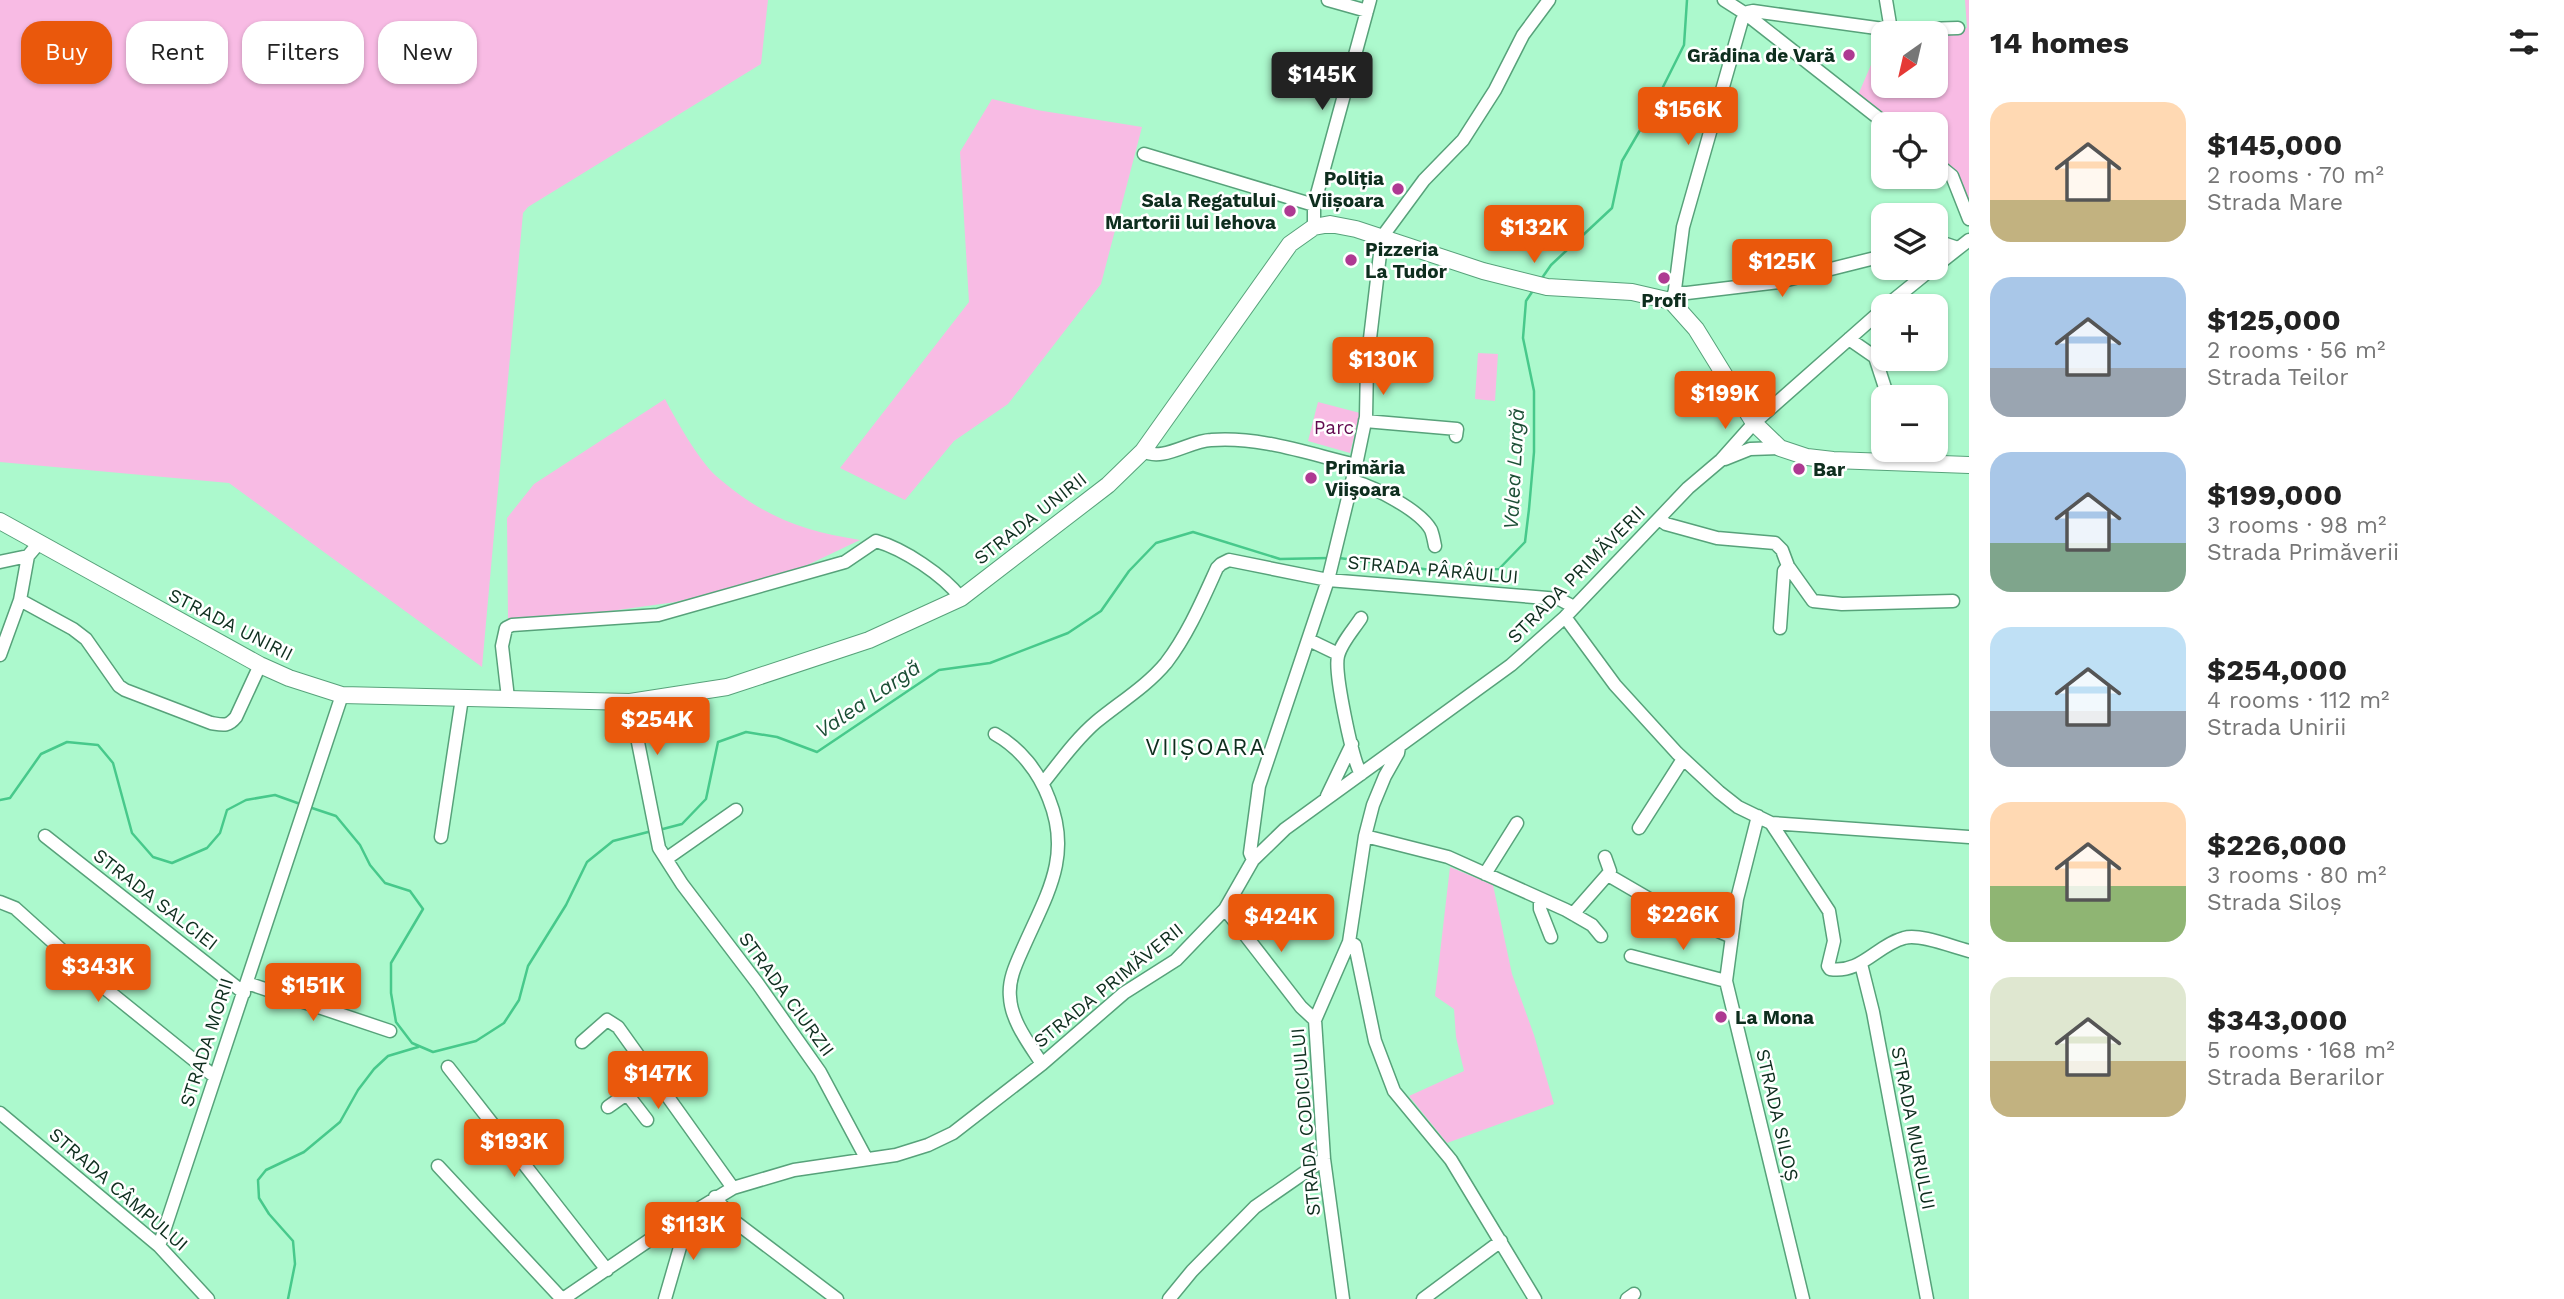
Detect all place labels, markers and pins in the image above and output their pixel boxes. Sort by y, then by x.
place label: Grădina de Vară [1687,44,1835,67]
marker: Grădina de Vară [1841,47,1857,63]
pin: $145K [1273,52,1371,112]
pin: $156K [1639,88,1737,147]
place label: Poliția Viișoara [1309,167,1384,212]
marker: Poliția Viișoara [1390,181,1406,197]
place label: Sala Regatului Martorii lui Iehova [1105,189,1276,234]
marker: Sala Regatului Martorii lui Iehova [1282,203,1298,219]
pin: $132K [1485,205,1583,265]
place label: Pizzeria La Tudor [1365,238,1448,283]
pin: $125K [1733,240,1831,299]
marker: Pizzeria La Tudor [1343,252,1359,268]
marker: Profi [1656,270,1672,286]
place label: Profi [1641,289,1687,312]
pin: $130K [1334,338,1432,397]
pin: $199K [1676,372,1774,431]
place label: Primăria Viişoara [1325,456,1405,501]
place label: Bar [1813,458,1846,481]
marker: Bar [1791,461,1807,477]
marker: Primăria Viişoara [1303,470,1319,486]
pin: $254K [608,698,706,757]
pin: $226K [1634,892,1732,952]
pin: $424K [1232,894,1330,954]
pin: $343K [49,944,147,1004]
pin: $151K [264,964,362,1023]
place label: La Mona [1735,1006,1814,1029]
marker: La Mona [1713,1009,1729,1025]
pin: $147K [609,1052,707,1111]
pin: $193K [465,1120,563,1179]
pin: $113K [644,1202,742,1262]

